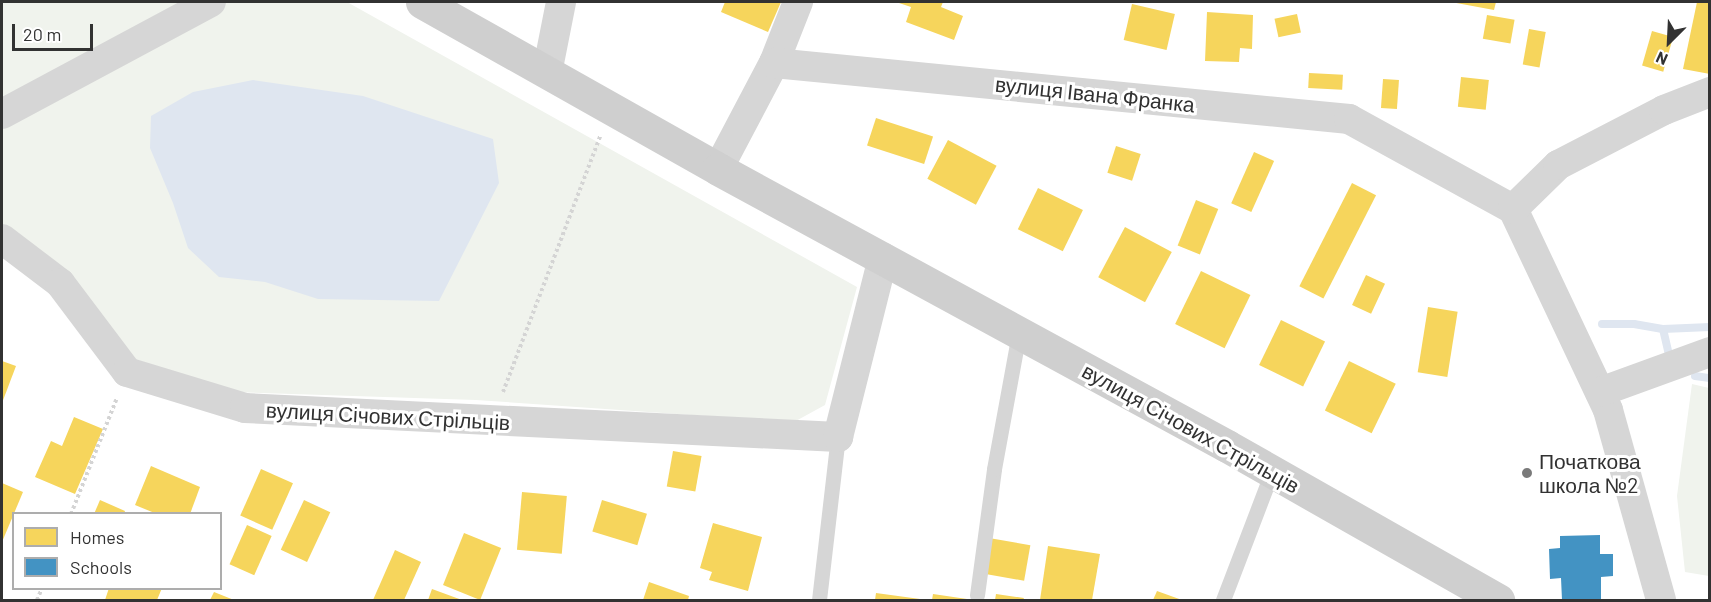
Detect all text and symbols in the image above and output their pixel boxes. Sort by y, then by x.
scale bar [15,12,96,50]
north arrow [1639,12,1699,72]
text: 20 m [23,23,61,45]
text: N [1653,48,1670,70]
street label: вулиця Івана Франка [994,71,1196,117]
street label: вулиця Січових Стрільців [1078,358,1304,498]
street label: вулиця Січових Стрільців [265,397,511,435]
place label: Початкова школа №2 [1539,448,1641,498]
marker: Початкова школа №2 [1520,466,1534,480]
legend [12,512,222,590]
text: Homes [70,526,124,548]
text: Schools [70,556,132,578]

